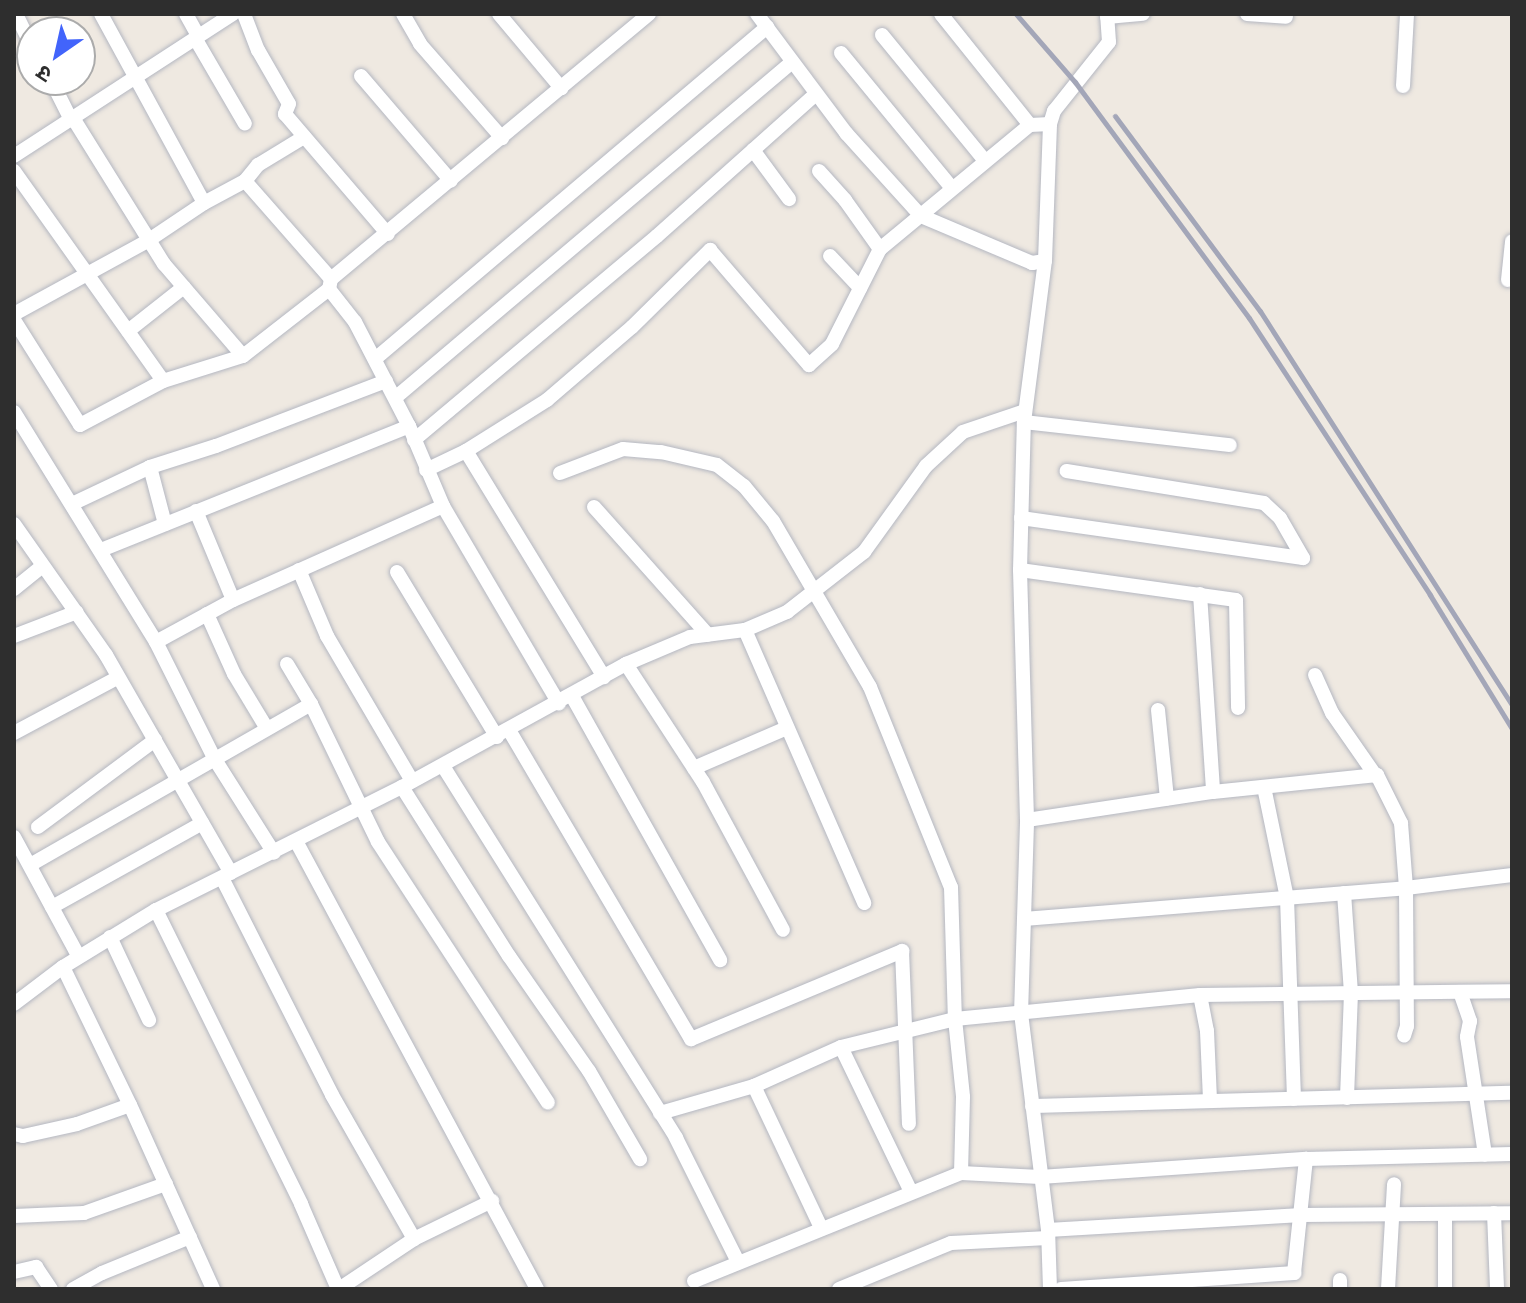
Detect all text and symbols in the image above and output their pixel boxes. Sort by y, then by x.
north arrow [16,16,96,96]
text: उ [31,60,56,89]

